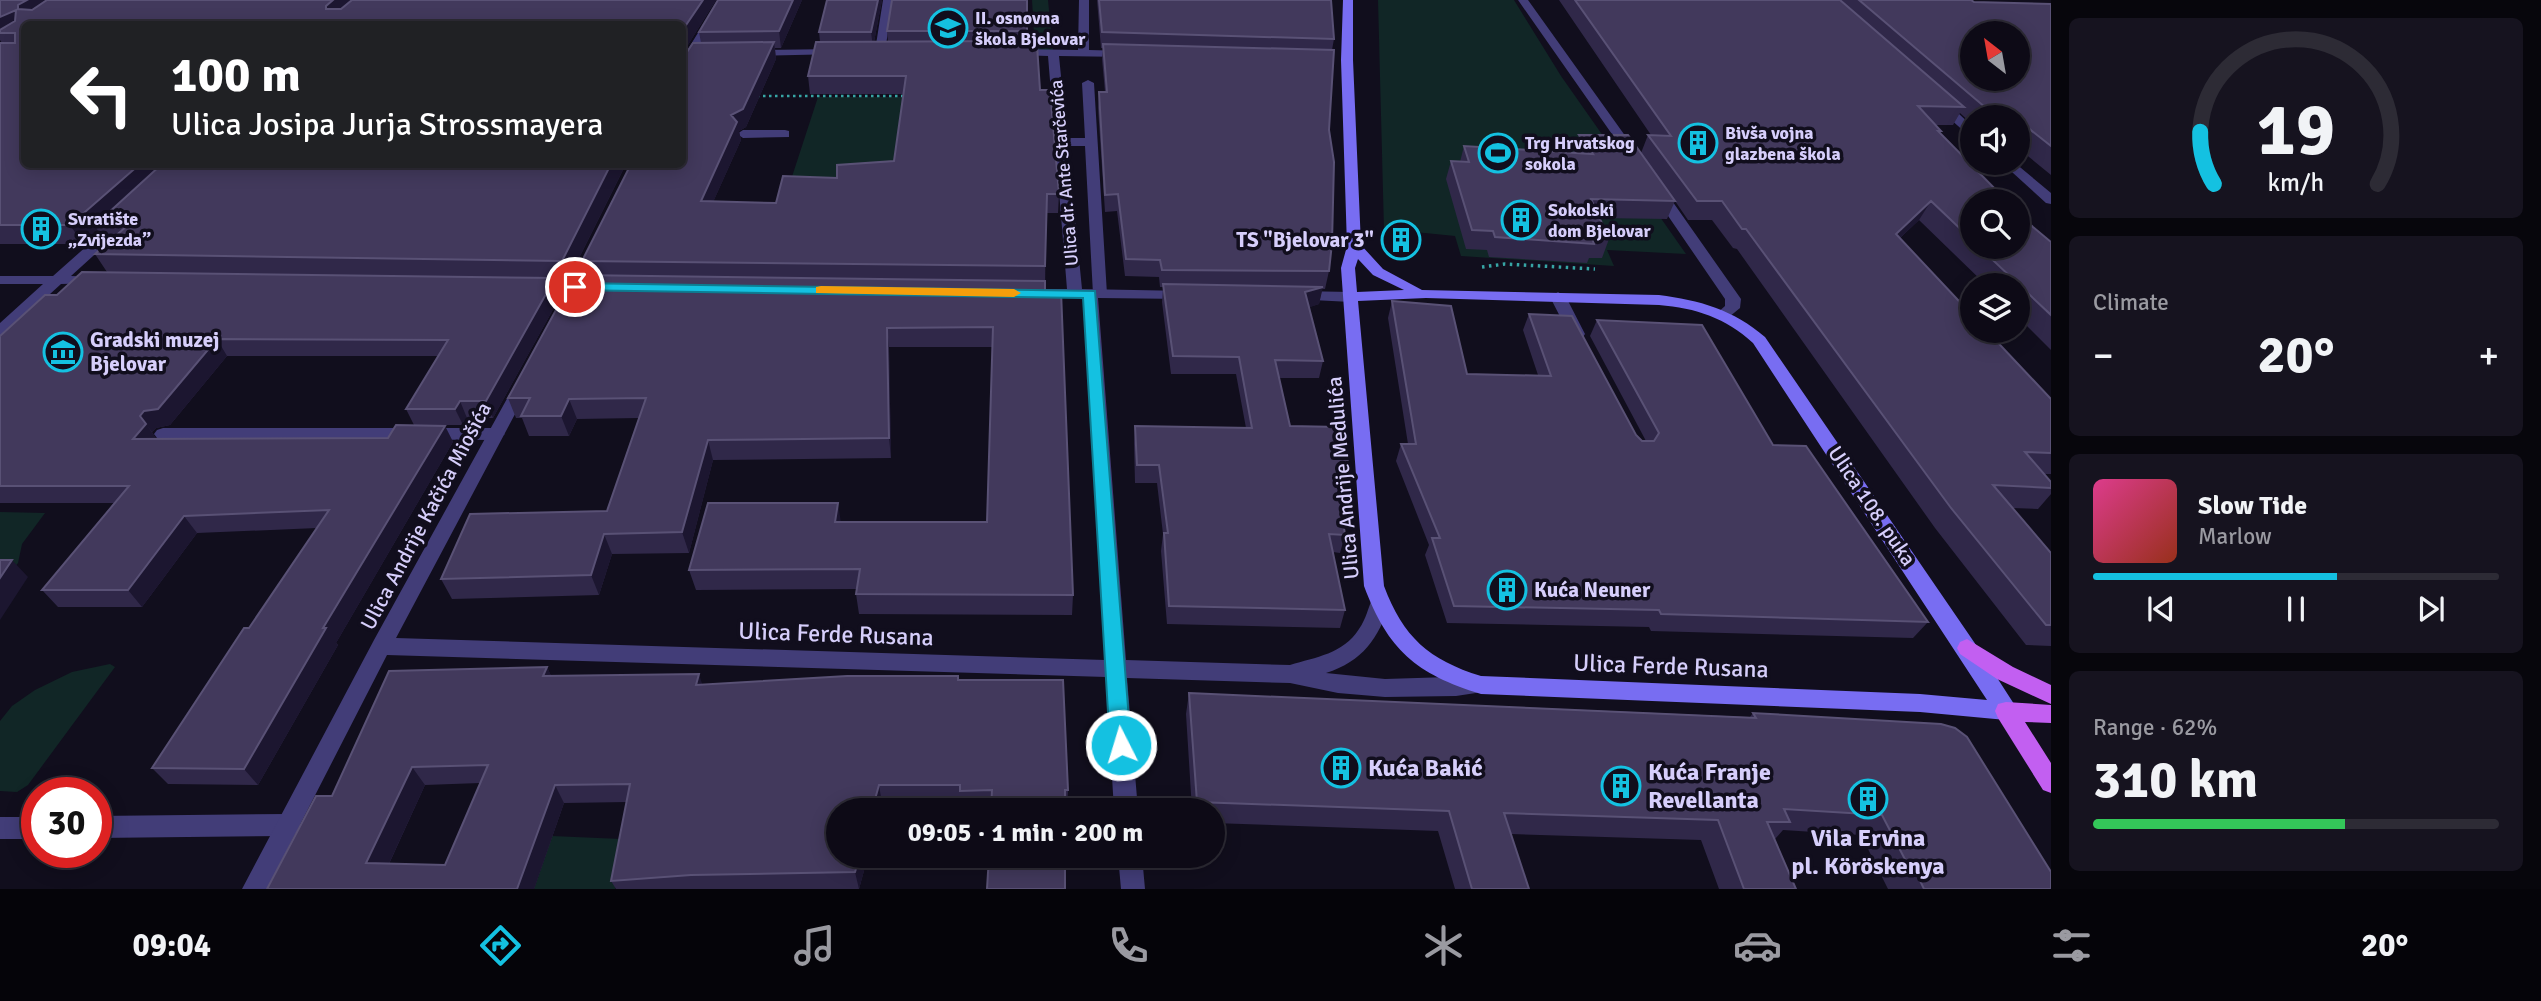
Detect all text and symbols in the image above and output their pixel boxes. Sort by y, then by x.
school or university icon: II. osnovna škola Bjelovar [927,7,969,49]
place label: II. osnovna škola Bjelovar [975,7,1086,50]
north arrow [1960,21,2030,91]
map controls [1960,21,2030,343]
text: 100 m [171,45,301,105]
icon: left [56,49,147,140]
street label: Ulica dr. Ante Starčevića [1045,79,1083,267]
text: 19 [2257,86,2335,175]
text: Ulica Josipa Jurja Strossmayera [171,105,603,144]
button: sound [1960,105,2030,175]
building icon: Bivša vojna glazbena škola [1677,122,1719,164]
place label: Bivša vojna glazbena škola [1725,122,1841,165]
sports icon: Trg Hrvatskog sokola [1477,132,1519,174]
place label: Trg Hrvatskog sokola [1525,132,1635,175]
text: km/h [2268,167,2324,198]
button: search [1960,189,2030,259]
building icon: Sokolski dom Bjelovar [1500,199,1542,241]
place label: Sokolski dom Bjelovar [1548,199,1652,242]
building icon: Svratište „Zvijezda” [20,208,62,250]
place label: Svratište „Zvijezda” [68,208,151,251]
building icon: TS "Bjelovar 3" [1380,219,1422,261]
place label: TS "Bjelovar 3" [1236,227,1374,253]
pin [545,257,605,317]
icon: arrive [556,268,594,306]
button: layers [1960,273,2030,343]
text: Climate [2093,288,2169,317]
text: 20° [2258,323,2334,387]
place label: Gradski muzej Bjelovar [90,327,220,377]
museum icon: Gradski muzej Bjelovar [42,331,84,373]
text: − [2093,332,2114,379]
text: + [2478,332,2499,379]
street label: Ulica Andrije Medulića [1321,375,1365,581]
street label: Ulica Andrije Kačića Miošića [355,398,497,634]
street label: Ulica 108. puka [1822,441,1922,571]
text: Slow Tide [2198,490,2307,522]
text: Marlow [2198,522,2272,551]
building icon: Kuća Neuner [1486,569,1528,611]
place label: Kuća Neuner [1534,577,1651,603]
icon: previous [2142,590,2180,628]
icon: pause [2277,590,2315,628]
icon: next [2412,590,2450,628]
street label: Ulica Ferde Rusana [738,616,934,652]
street label: Ulica Ferde Rusana [1573,648,1769,684]
position arrow [1084,708,1158,782]
text: Range · 62% [2093,713,2217,742]
building icon: Kuća Bakić [1320,747,1362,789]
text: 310 km [2093,748,2258,812]
place label: Kuća Bakić [1368,753,1483,783]
place label: Kuća Franje Revellanta [1648,757,1771,815]
building icon: Kuća Franje Revellanta [1600,765,1642,807]
speed limit sign: 30 [21,777,112,868]
building icon: Vila Ervina pl. Köröskenya [1847,778,1889,820]
text: 09:05 · 1 min · 200 m [908,817,1143,849]
place label: Vila Ervina pl. Köröskenya [1792,823,1944,881]
icon: directions [476,921,525,970]
icon: music [790,921,839,970]
icon: phone [1104,921,1153,970]
icon: climate [1419,921,1468,970]
icon: car [1733,921,1782,970]
icon: filters [2047,921,2096,970]
text: 09:04 [133,926,211,965]
text: 20° [2361,926,2408,965]

